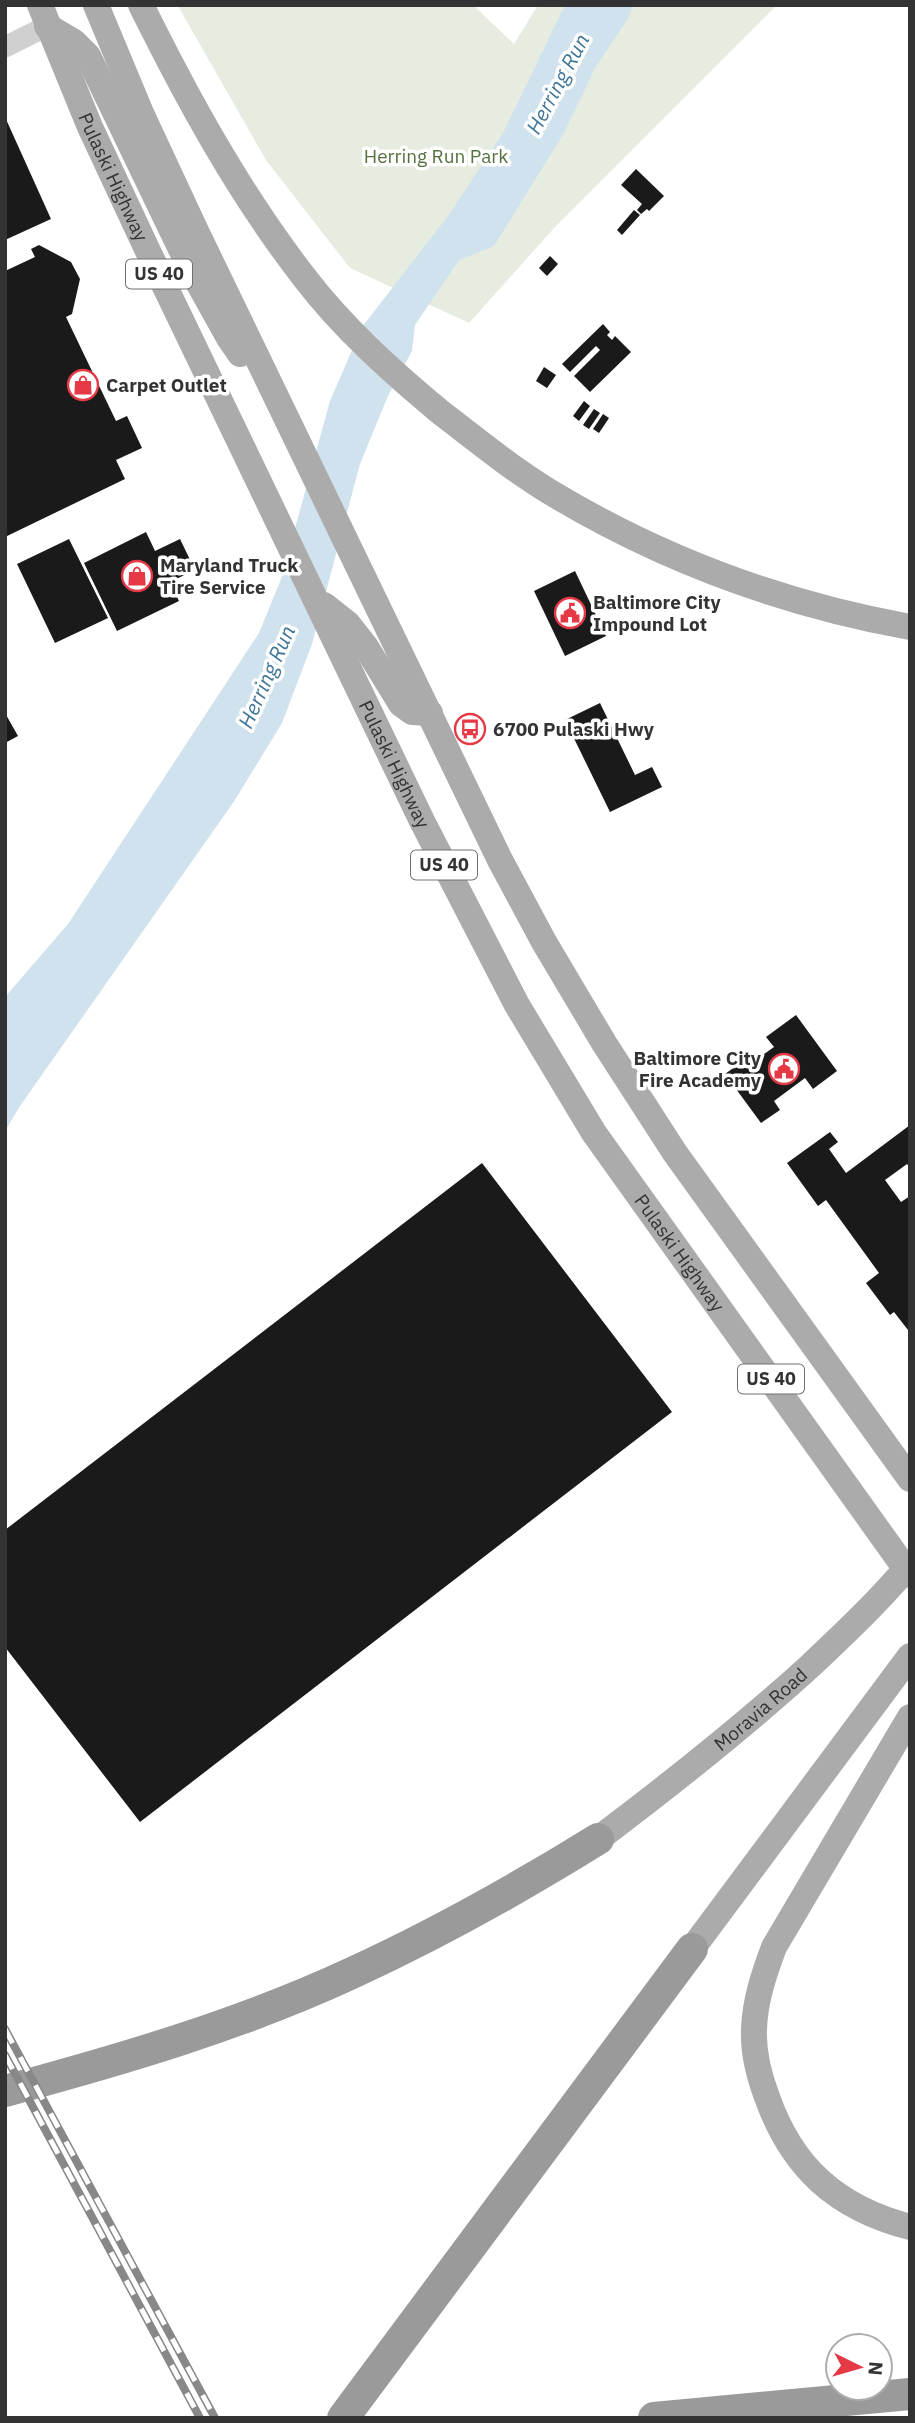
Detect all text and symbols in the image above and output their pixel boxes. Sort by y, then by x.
water label: Herring Run [519,28,595,139]
street label: Pulaski Highway [73,109,154,246]
park label: Herring Run Park [364,144,508,168]
road number: US 40 [126,260,192,288]
shop icon: Carpet Outlet [66,368,100,402]
place label: Carpet Outlet [106,373,227,397]
place label: Maryland Truck Tire Service [160,553,298,599]
shop icon: Maryland Truck Tire Service [120,559,154,593]
place label: Baltimore City Impound Lot [593,590,721,636]
public building icon: Baltimore City Impound Lot [553,596,587,630]
water label: Herring Run [231,621,301,732]
street label: Pulaski Highway [354,696,436,833]
bus stop icon: 6700 Pulaski Hwy [453,712,487,746]
place label: 6700 Pulaski Hwy [493,717,655,741]
road number: US 40 [411,850,477,880]
place label: Baltimore City Fire Academy [633,1046,762,1092]
public building icon: Baltimore City Fire Academy [767,1052,801,1086]
street label: Pulaski Highway [629,1189,730,1317]
road number: US 40 [738,1364,804,1394]
street label: Moravia Road [709,1663,812,1756]
north arrow [824,2332,894,2402]
text: N [863,2361,888,2376]

